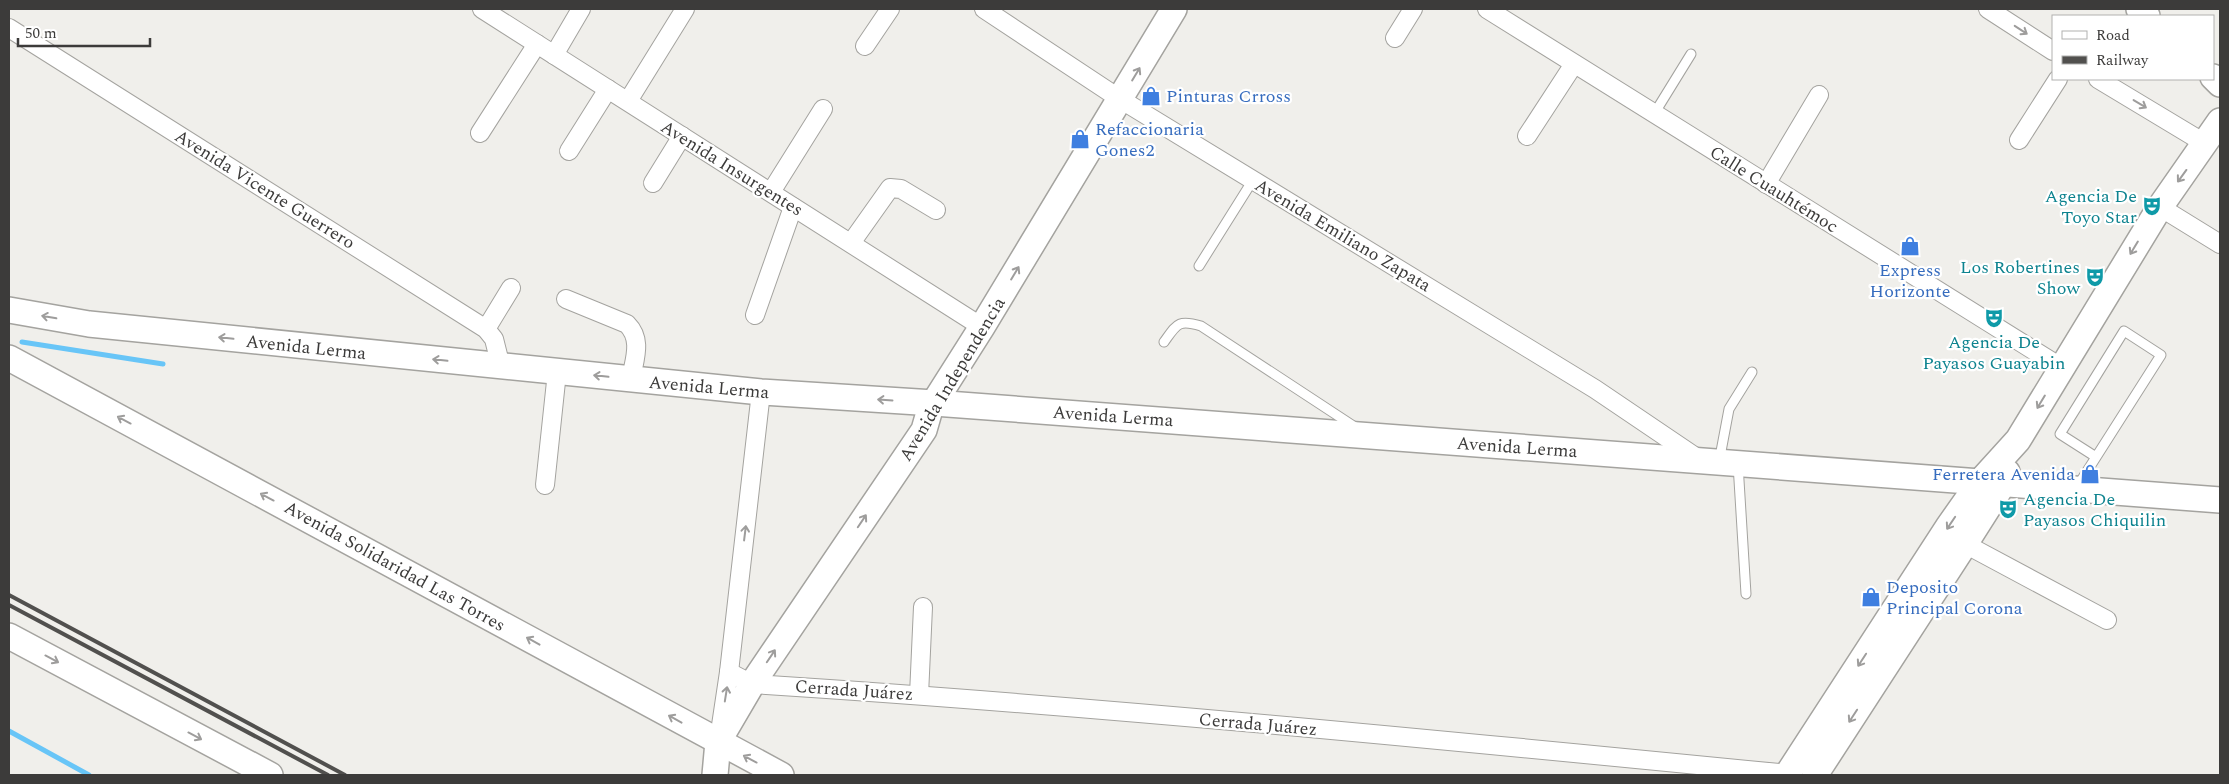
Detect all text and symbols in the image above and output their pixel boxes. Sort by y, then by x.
scale bar [18,15,150,47]
legend [2052,15,2214,80]
text: 50 m [25,22,57,45]
text: Road [2096,24,2130,47]
one-way arrow [2013,25,2027,35]
text: Railway [2096,49,2149,72]
one-way arrow [1131,67,1141,81]
place label: Pinturas Crross [1166,83,1291,110]
shop icon: Pinturas Crross [1140,85,1162,107]
one-way arrow [2132,99,2146,109]
street label: Avenida Insurgentes [655,114,808,223]
place label: Refaccionaria Gones2 [1095,116,1204,164]
street label: Avenida Vicente Guerrero [169,123,360,256]
shop icon: Refaccionaria Gones2 [1069,128,1091,150]
street label: Calle Cuauhtémoc [1704,139,1843,240]
one-way arrow [2177,169,2188,182]
street label: Avenida Emiliano Zapata [1249,172,1436,299]
place label: Agencia De Toyo Star [2045,183,2137,231]
theatre icon: Agencia De Toyo Star [2141,195,2163,217]
shop icon: Express Horizonte [1899,235,1921,257]
one-way arrow [2129,241,2139,255]
place label: Los Robertines Show [1960,254,2080,302]
place label: Express Horizonte [1870,257,1950,305]
one-way arrow [1011,266,1021,280]
theatre icon: Los Robertines Show [2084,266,2106,288]
street label: Avenida Independencia [893,292,1012,467]
theatre icon: Agencia De Payasos Guayabin [1983,307,2005,329]
one-way arrow [41,312,57,322]
street label: Avenida Lerma [244,328,368,367]
place label: Agencia De Payasos Guayabin [1922,329,2066,377]
one-way arrow [218,333,234,343]
one-way arrow [432,355,448,365]
street label: Avenida Lerma [648,369,771,406]
one-way arrow [594,372,610,381]
one-way arrow [878,395,894,405]
one-way arrow [2035,395,2045,409]
street label: Avenida Lerma [1052,399,1174,434]
one-way arrow [117,415,132,424]
street label: Avenida Lerma [1456,430,1578,465]
place label: Ferretera Avenida [1932,461,2075,488]
shop icon: Ferretera Avenida [2079,463,2101,485]
place label: Agencia De Payasos Chiquilin [2023,486,2166,534]
one-way arrow [260,492,275,501]
street label: Avenida Solidaridad Las Torres [279,494,510,639]
theatre icon: Agencia De Payasos Chiquilin [1997,498,2019,520]
one-way arrow [857,514,867,528]
one-way arrow [1946,516,1956,530]
one-way arrow [740,525,750,541]
place label: Deposito Principal Corona [1886,574,2023,622]
shop icon: Deposito Principal Corona [1860,586,1882,608]
one-way arrow [525,636,540,646]
one-way arrow [766,649,776,663]
one-way arrow [1857,652,1867,666]
one-way arrow [44,655,59,664]
street label: Cerrada Juárez [794,673,914,708]
one-way arrow [721,686,731,702]
street label: Cerrada Juárez [1198,706,1318,743]
one-way arrow [1848,709,1858,723]
one-way arrow [668,714,683,724]
one-way arrow [188,731,202,741]
one-way arrow [742,754,757,764]

